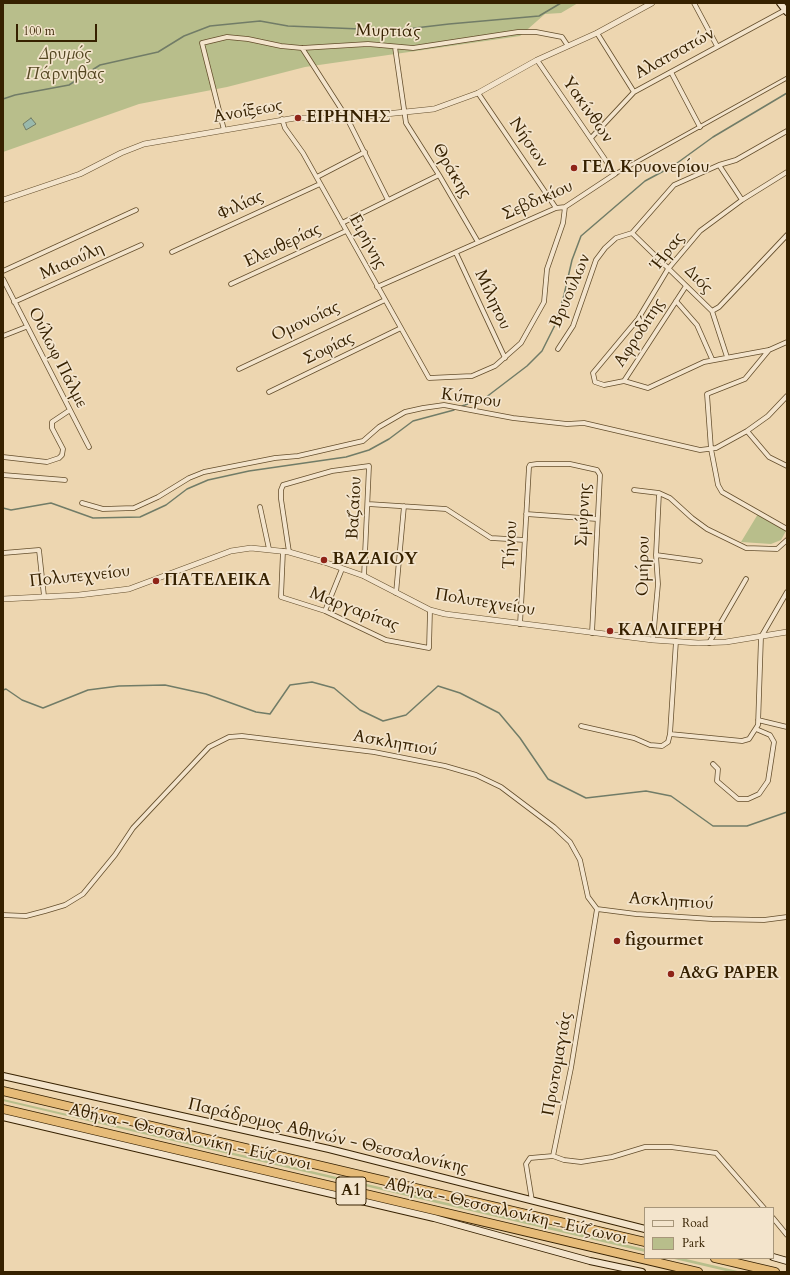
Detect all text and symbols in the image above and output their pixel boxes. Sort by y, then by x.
scale bar [18,16,99,42]
street label: Μυρτιάς [355,21,421,43]
text: 100 m [23,23,55,39]
street label: Αλατσατών [632,24,718,84]
park label: Δρυμός Πάρνηθας [25,45,105,85]
street label: Υακίνθων [557,73,617,147]
street label: Ανοίξεως [212,96,284,128]
place label: ΕΙΡΗΝΗΣ [306,108,391,128]
marker: ΕΙΡΗΝΗΣ [293,113,303,123]
street label: Νήσων [504,114,552,172]
street label: Θράκης [427,140,475,202]
place label: ΓΕΛ Κρυονερίου [582,158,709,178]
marker: ΓΕΛ Κρυονερίου [569,163,579,173]
street label: Σεβδικίου [500,176,576,226]
street label: Φιλίας [215,187,267,225]
street label: Ειρήνης [344,211,390,273]
street label: Ελευθερίας [241,219,325,273]
street label: Ήρας [647,229,689,275]
street label: Μιαούλη [37,239,107,285]
street label: Βρυούλων [546,251,596,331]
street label: Διός [679,261,717,299]
street label: Μίλητου [469,267,515,333]
street label: Αφροδίτης [610,295,670,371]
street label: Ομονοίας [269,297,343,347]
street label: Ούλωφ Πάλμε [23,304,91,412]
street label: Σοφίας [301,328,357,370]
street label: Κύπρου [440,385,502,413]
street label: Βαζαίου [343,476,367,540]
street label: Σμύρνης [572,483,596,547]
street label: Τήνου [500,520,522,570]
street label: Ομήρου [633,536,655,596]
place label: ΒΑΖΑΙΟΥ [332,550,418,570]
marker: ΒΑΖΑΙΟΥ [319,555,329,565]
street label: Πολυτεχνείου [29,562,131,592]
place label: ΠΑΤΕΛΕΙΚΑ [164,571,271,591]
marker: ΠΑΤΕΛΕΙΚΑ [151,576,161,586]
street label: Μαργαρίτας [306,584,402,636]
street label: Πολυτεχνείου [433,585,537,621]
place label: ΚΑΛΛΙΓΕΡΗ [618,621,723,641]
marker: ΚΑΛΛΙΓΕΡΗ [605,626,615,636]
street label: Ασκληπιού [351,727,439,761]
street label: Ασκληπιού [628,889,714,915]
place label: figourmet [625,931,703,951]
marker: figourmet [612,936,622,946]
place label: A&G PAPER [679,964,779,984]
marker: A&G PAPER [666,969,676,979]
street label: Πρωτομαγιάς [539,1010,577,1118]
street label: Παράδρομος Αθηνών - Θεσσαλονίκης [186,1095,470,1179]
street label: Αθήνα - Θεσσαλονίκη - Εύζωνοι [67,1100,313,1176]
street label: Αθήνα - Θεσσαλονίκη - Εύζωνοι [383,1174,629,1250]
road number: Α1 [336,1177,366,1205]
legend [644,1207,774,1259]
text: Road [682,1215,708,1231]
text: Park [682,1235,705,1251]

